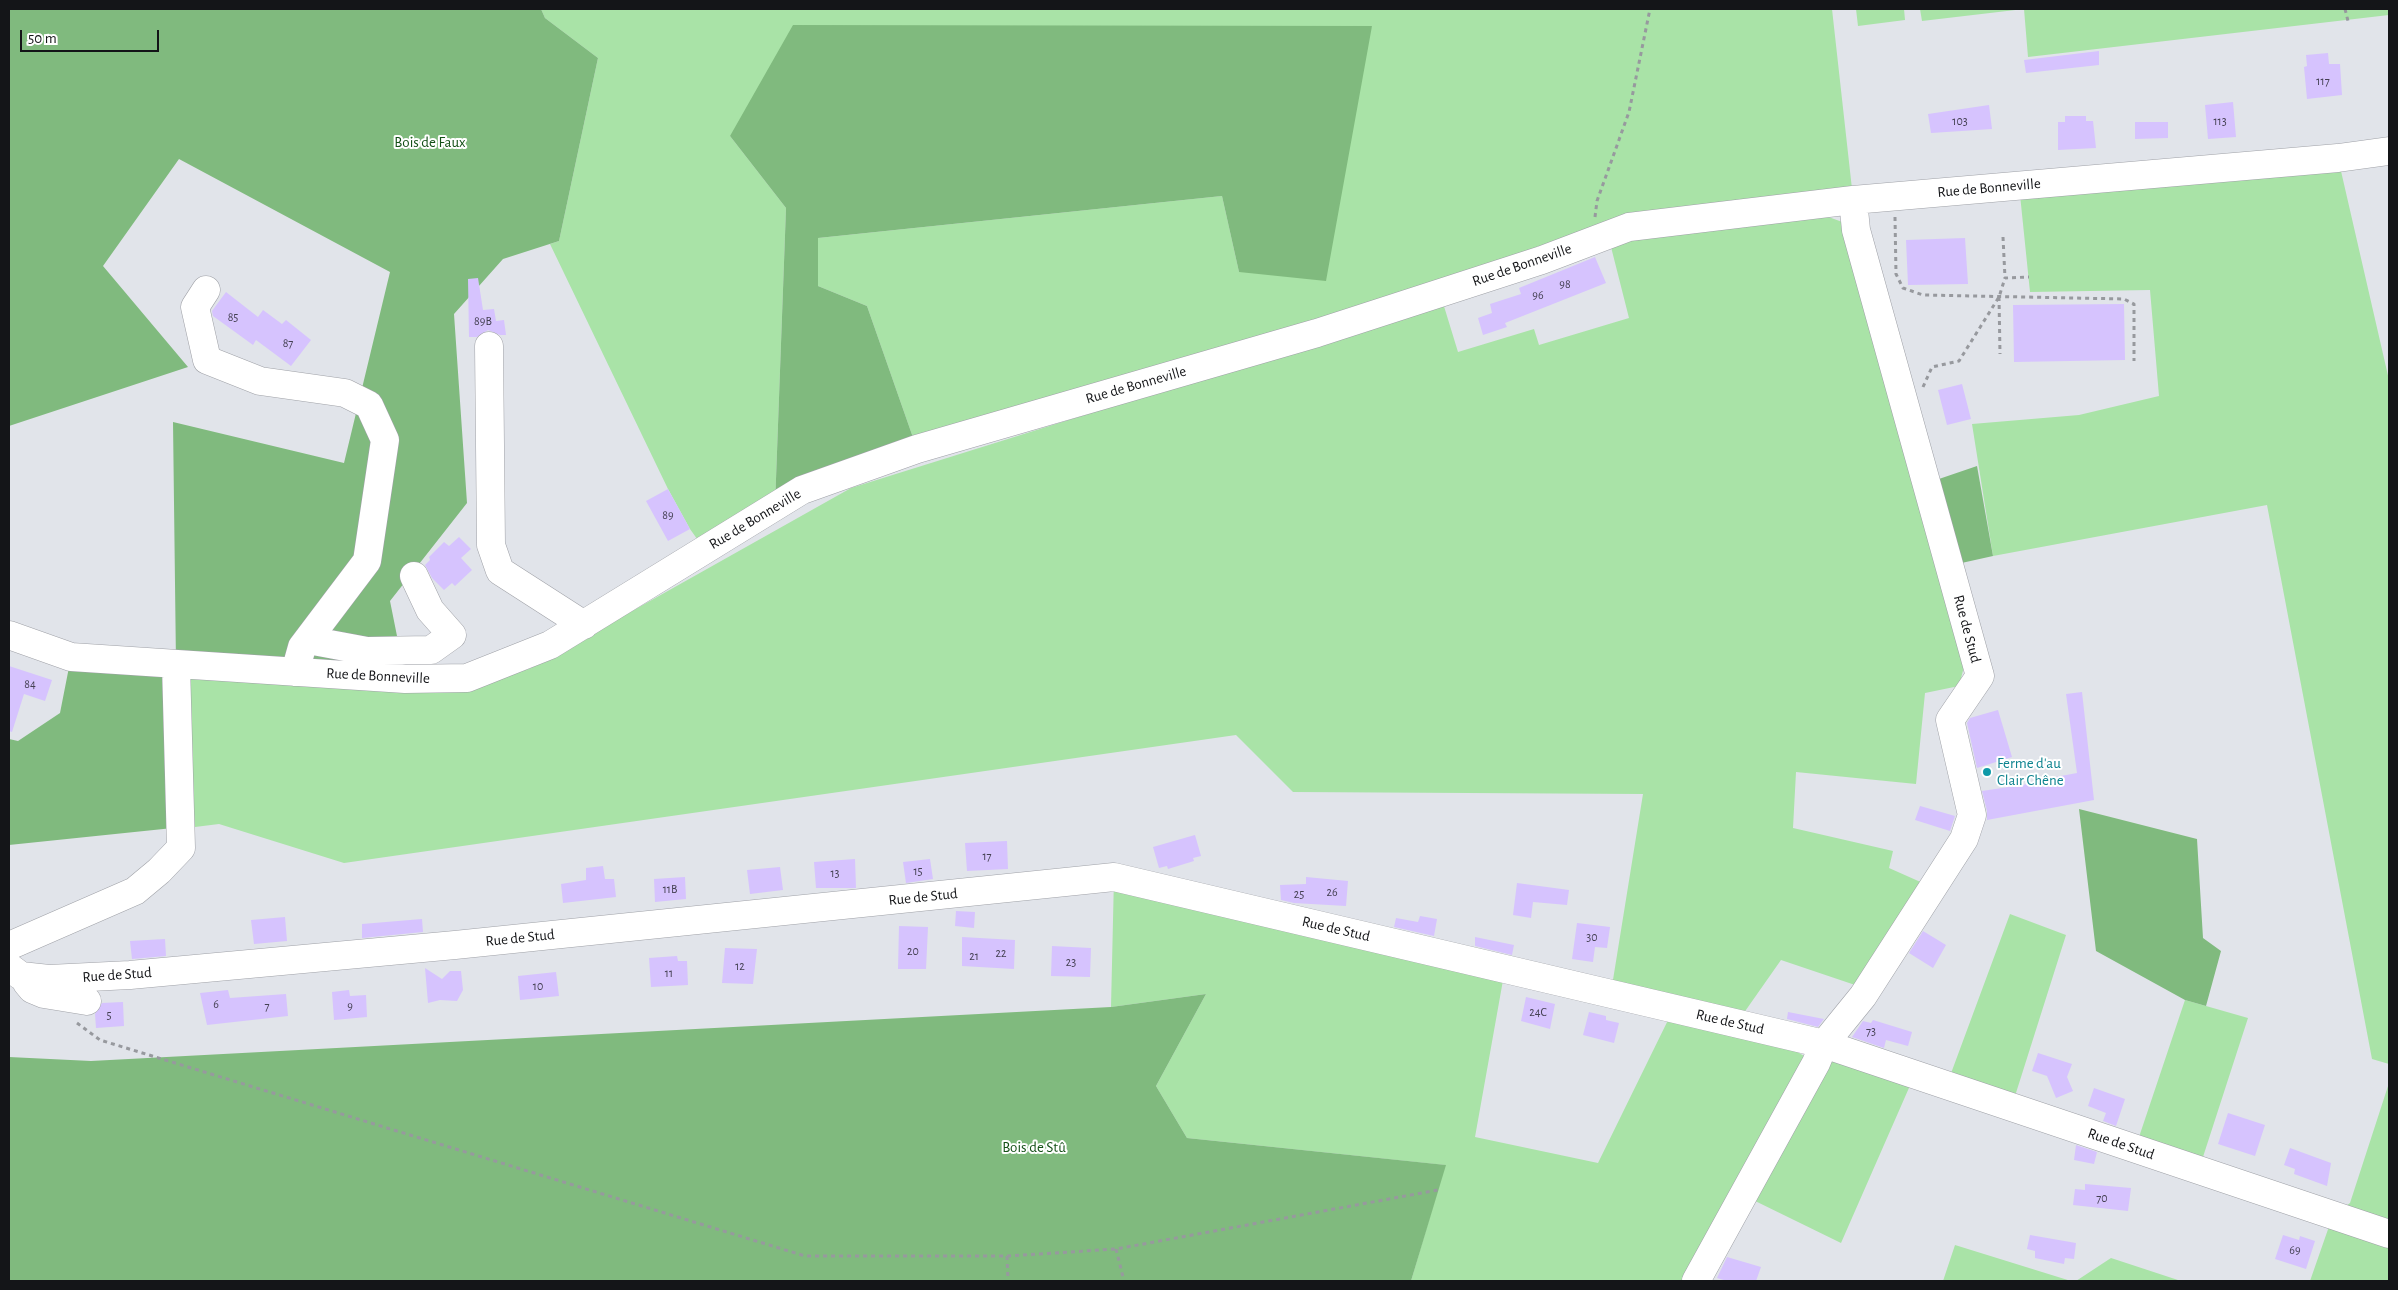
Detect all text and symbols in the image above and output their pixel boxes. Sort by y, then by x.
scale bar [22,20,161,52]
text: 50 m [28,31,57,46]
house number: 117 [2316,74,2330,88]
house number: 103 [1952,114,1968,128]
house number: 113 [2213,114,2227,128]
park label: Bois de Faux [394,133,466,151]
street label: Rue de Bonneville [1936,175,2042,201]
street label: Rue de Bonneville [1470,240,1574,290]
house number: 98 [1559,277,1571,291]
house number: 96 [1532,288,1544,302]
house number: 85 [228,310,238,324]
house number: 89B [474,314,492,328]
house number: 87 [283,336,293,350]
street label: Rue de Bonneville [1084,362,1188,408]
street label: Rue de Bonneville [706,485,804,553]
house number: 89 [662,508,674,522]
street label: Rue de Stud [1949,593,1985,665]
street label: Rue de Bonneville [326,664,430,688]
house number: 84 [24,677,36,691]
place label: Ferme d'au Clair Chêne [1997,754,2064,789]
marker: Ferme d'au Clair Chêne [1981,766,1993,778]
house number: 17 [982,849,992,863]
house number: 15 [913,864,923,878]
house number: 13 [830,866,840,880]
house number: 11B [663,882,677,896]
street label: Rue de Stud [888,884,958,910]
house number: 26 [1326,885,1338,899]
house number: 25 [1294,887,1304,901]
street label: Rue de Stud [1300,912,1372,946]
street label: Rue de Stud [485,925,555,951]
house number: 30 [1586,930,1598,944]
house number: 20 [907,944,919,958]
house number: 22 [996,946,1006,960]
house number: 21 [969,949,979,963]
house number: 23 [1066,955,1076,969]
house number: 12 [735,959,745,973]
street label: Rue de Stud [82,964,152,986]
house number: 11 [665,966,673,980]
house number: 10 [533,979,543,993]
house number: 6 [213,997,219,1011]
house number: 7 [264,999,270,1013]
house number: 9 [347,999,353,1013]
house number: 24C [1529,1005,1547,1019]
street label: Rue de Stud [1694,1005,1766,1039]
house number: 5 [106,1008,112,1022]
house number: 73 [1866,1024,1876,1038]
street label: Rue de Stud [2085,1124,2157,1164]
park label: Bois de Stû [1002,1138,1066,1156]
house number: 70 [2096,1191,2108,1205]
house number: 69 [2289,1243,2301,1257]

